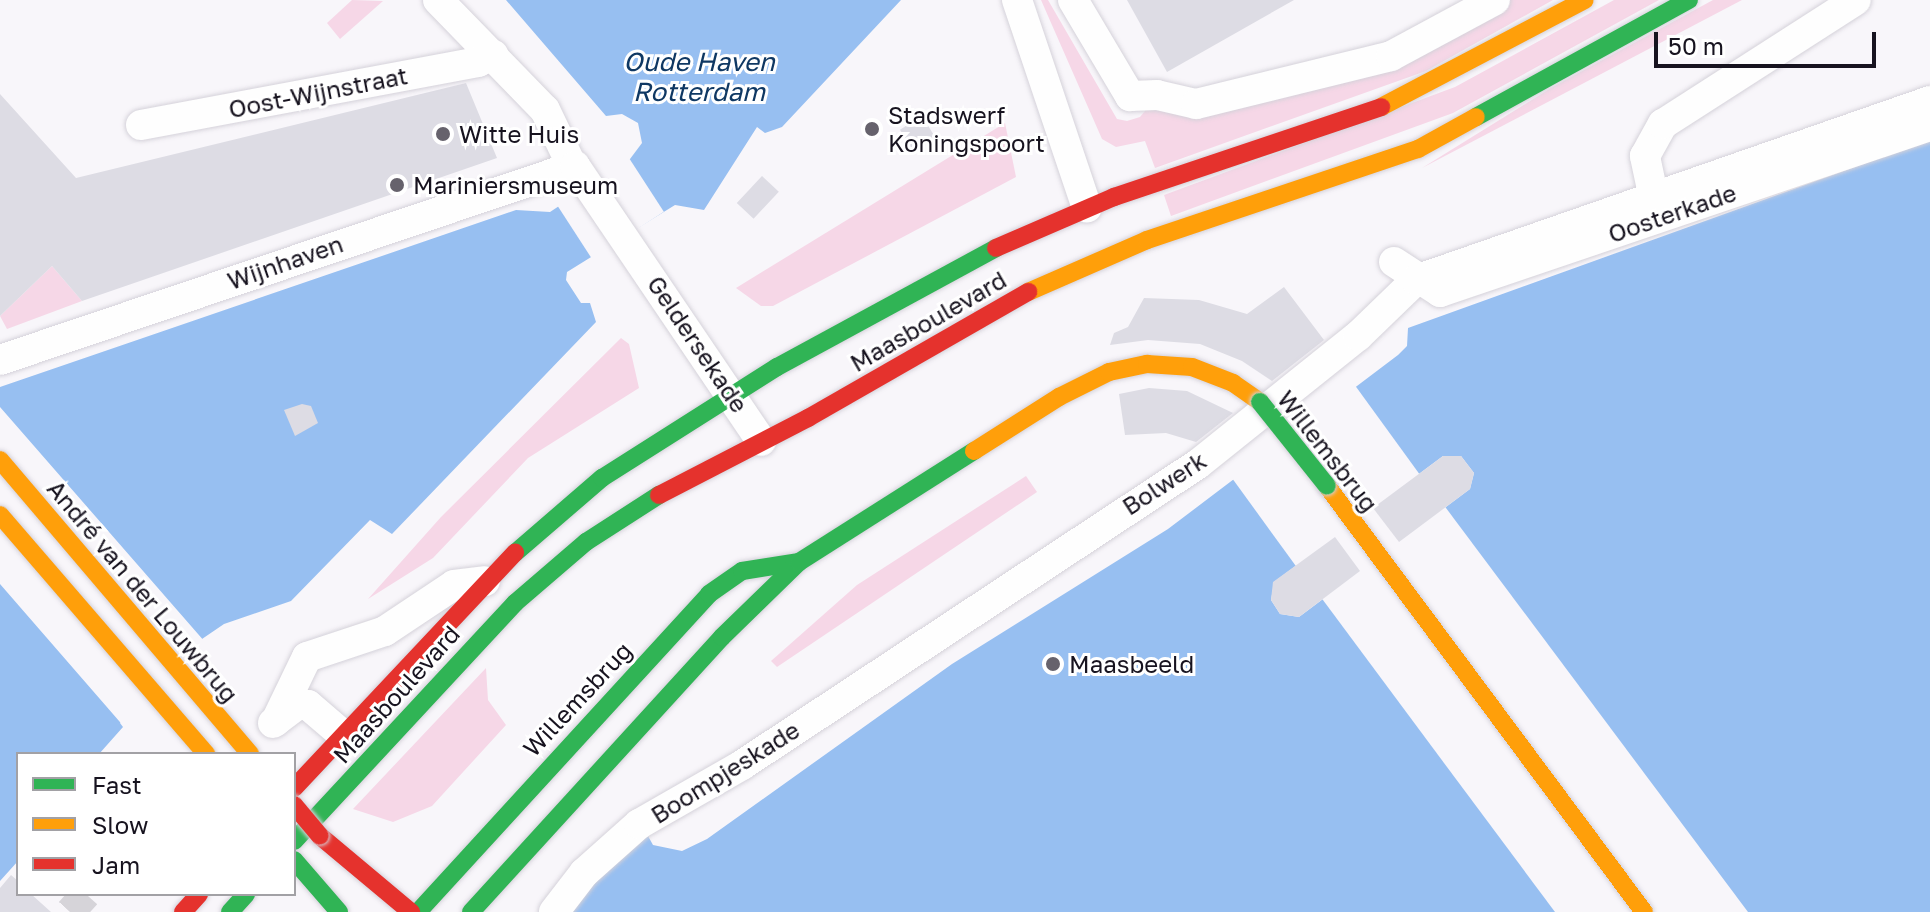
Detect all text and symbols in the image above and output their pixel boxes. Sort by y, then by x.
scale bar [1658,16,1880,66]
text: 50 m [1668,31,1724,60]
water label: Oude Haven Rotterdam [623,46,775,108]
street label: Oost-Wijnstraat [226,61,410,123]
place label: Stadswerf Koningspoort [888,101,1045,157]
place label: Witte Huis [459,120,579,148]
marker: Stadswerf Koningspoort [863,120,881,138]
marker: Witte Huis [434,125,452,143]
place label: Mariniersmuseum [413,171,618,199]
marker: Mariniersmuseum [388,176,406,194]
street label: Oosterkade [1604,178,1740,248]
street label: Wijnhaven [224,229,346,295]
street label: Maasboulevard [845,265,1011,377]
street label: Geldersekade [642,270,754,418]
street label: Willemsbrug [1272,385,1384,517]
street label: Bolwerk [1117,445,1211,521]
street label: André van der Louwbrug [42,474,244,708]
street label: Maasboulevard [327,619,465,769]
street label: Willemsbrug [517,636,637,762]
place label: Maasbeeld [1069,650,1194,678]
marker: Maasbeeld [1044,655,1062,673]
street label: Boompjeskade [645,715,805,829]
legend [16,752,296,896]
text: Fast [92,770,142,799]
text: Slow [92,810,148,839]
text: Jam [92,850,140,879]

